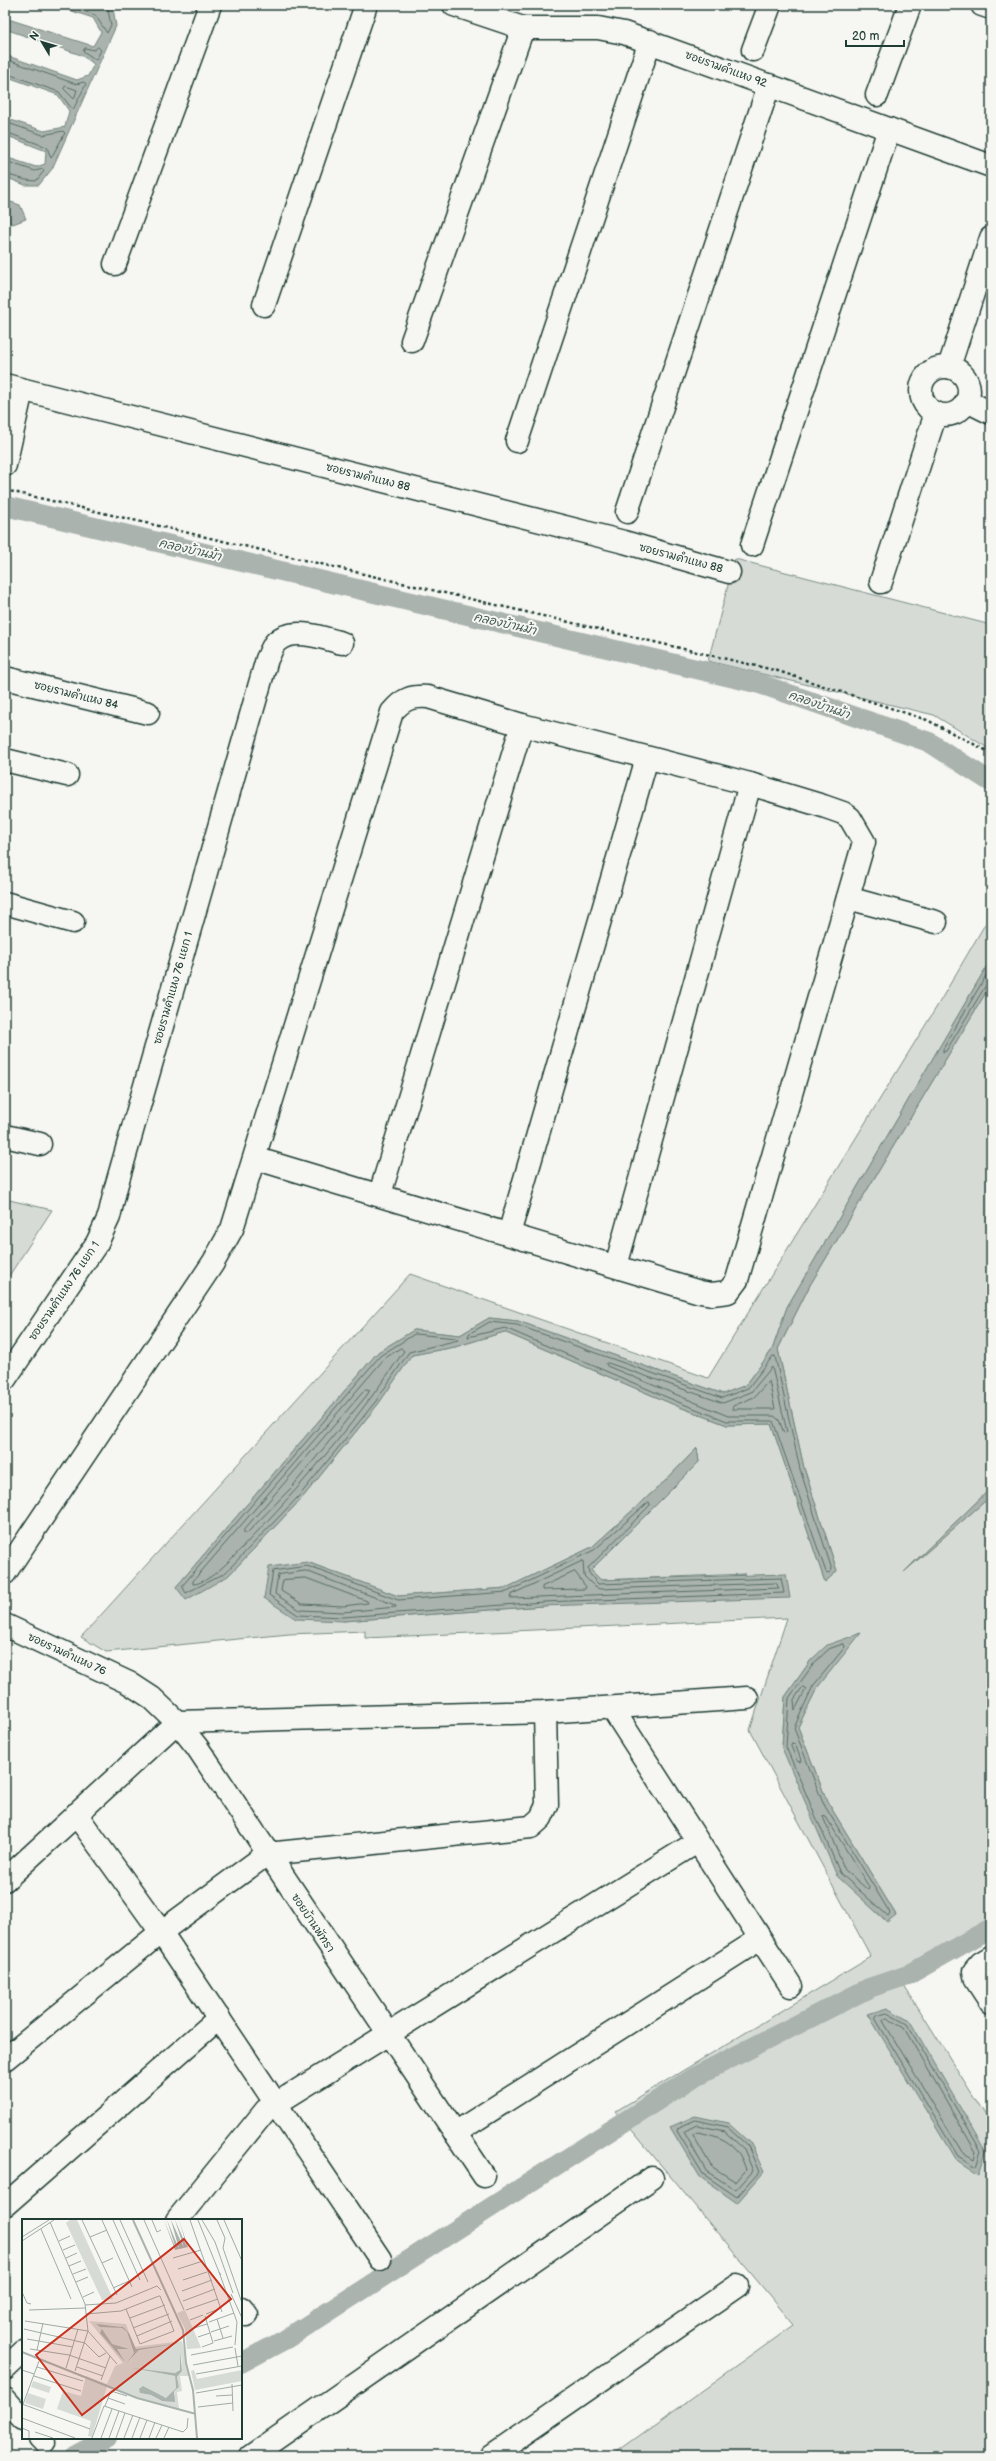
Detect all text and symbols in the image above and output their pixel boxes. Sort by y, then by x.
north arrow [22,22,62,62]
scale bar [846,22,904,48]
text: N [27,29,42,43]
text: 20 m [852,29,879,44]
street label: ซอยรามคําแหง 92 [683,47,770,90]
street label: ซอยรามคำแหง 88 [325,459,412,494]
water label: คลองบ้านม้า [157,535,224,565]
street label: ซอยรามคำแหง 88 [638,540,725,575]
water label: คลองบ้านม้า [472,609,539,639]
street label: ซอยรามคำแหง 84 [32,677,120,712]
water label: คลองบ้านม้า [787,687,853,723]
street label: ซอยรามคำแหง 76 แยก 1 [150,930,195,1046]
street label: ซอยรามคำแหง 76 แยก 1 [25,1238,102,1343]
street label: ซอยรามคำแหง 76 [26,1629,109,1678]
street label: ซอยบ้านพัทรา [289,1891,338,1955]
inset map [22,2219,242,2439]

